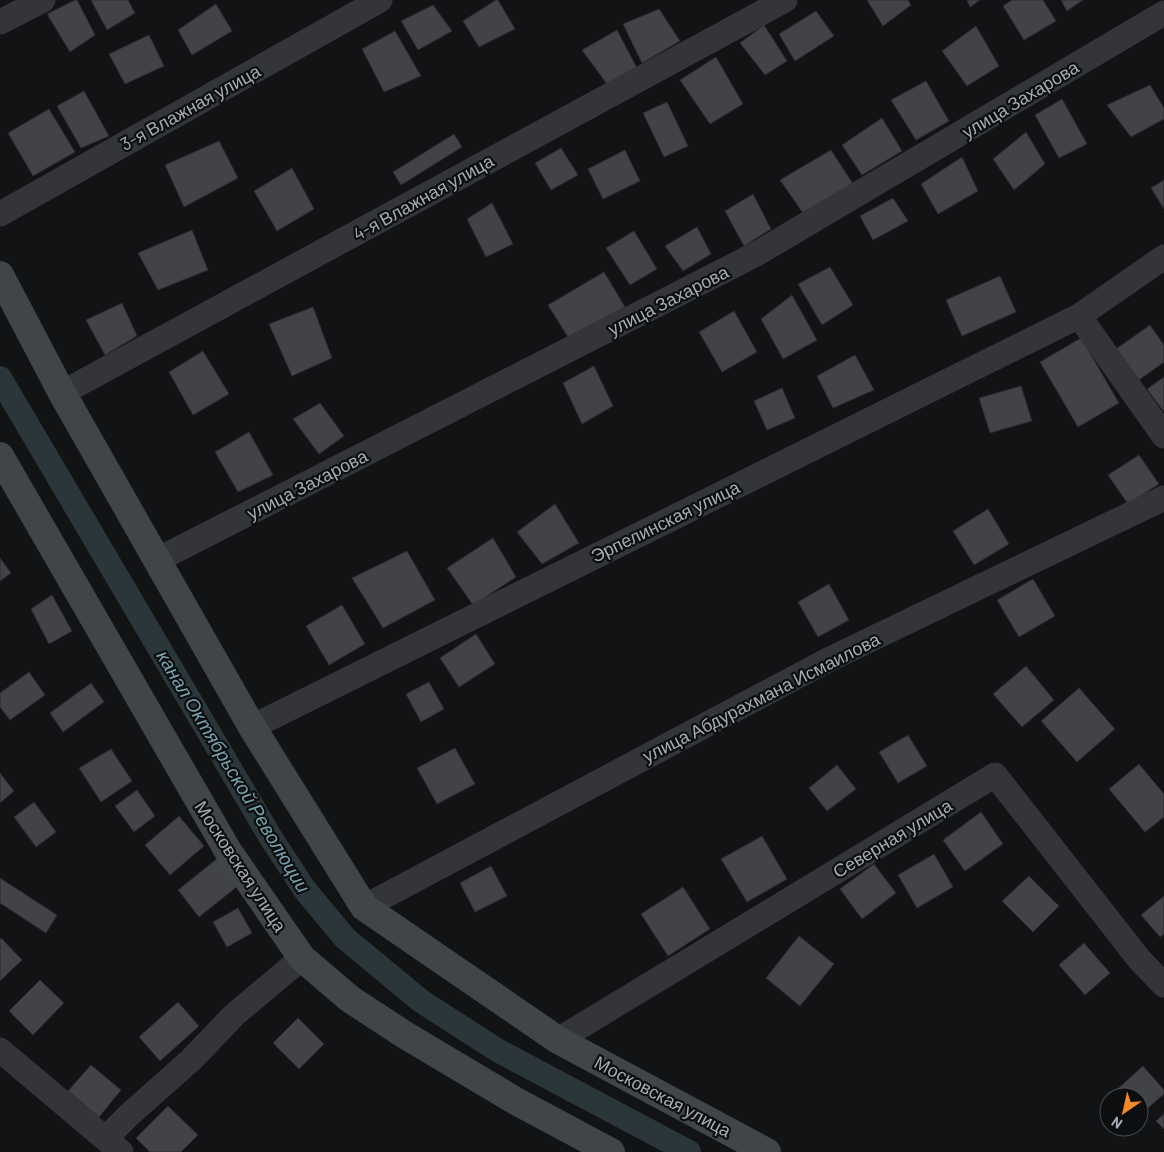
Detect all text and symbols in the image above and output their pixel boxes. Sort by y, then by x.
street label: улица Захарова [958,55,1083,142]
street label: 3-я Влажная улица [116,59,265,155]
street label: 4-я Влажная улица [349,149,498,245]
street label: улица Захарова [604,260,733,340]
street label: улица Захарова [243,444,372,524]
street label: Эрпелинская улица [587,475,744,567]
street label: улица Абдурахмана Исмаилова [639,627,884,767]
water label: канал Октябрьской Революции [152,646,316,897]
street label: Северная улица [828,793,956,882]
street label: Московская улица [190,796,292,936]
street label: Московская улица [591,1051,736,1142]
north arrow [1099,1087,1149,1137]
text: N [1108,1114,1125,1133]

